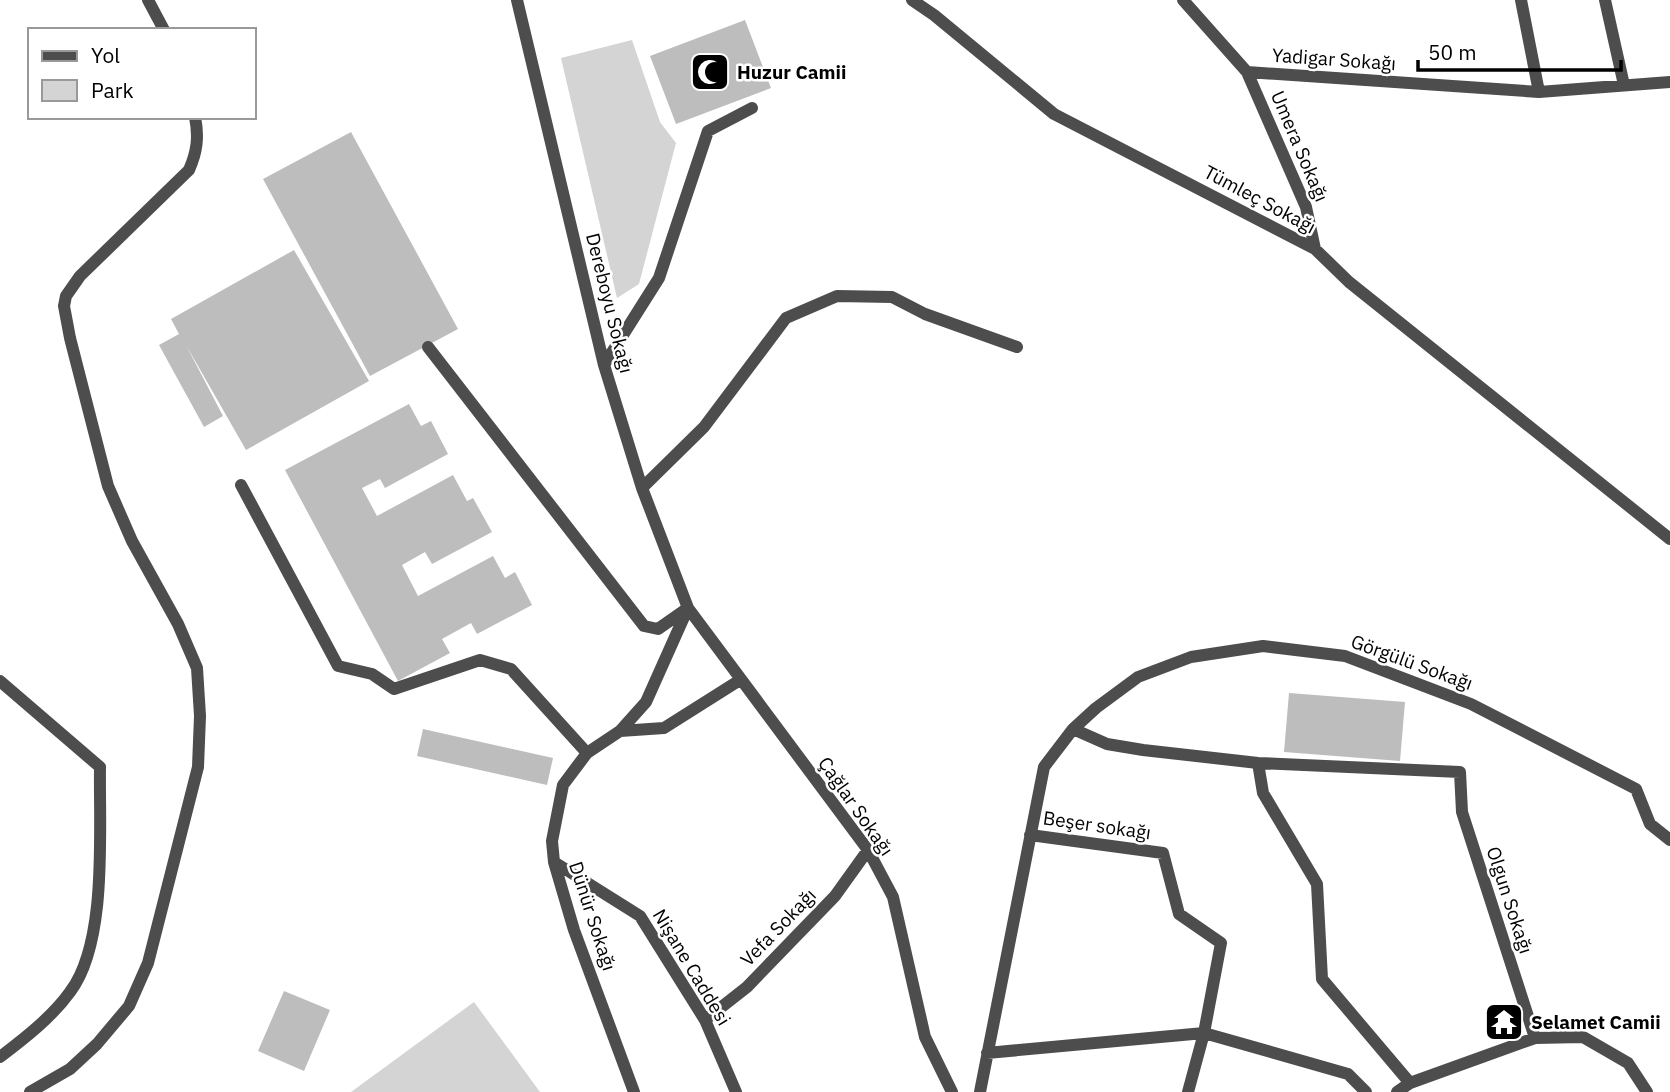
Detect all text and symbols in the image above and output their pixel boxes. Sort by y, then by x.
legend [28,28,256,119]
scale bar [1418,28,1621,72]
text: 50 m [1428,38,1477,66]
text: Yol [91,41,120,69]
street label: Yadigar Sokağı [1271,43,1397,75]
mosque icon: Huzur Camii [689,51,731,93]
place label: Huzur Camii [737,60,846,84]
text: Park [91,76,134,104]
street label: Umera Sokağı [1266,87,1334,205]
street label: Tümleç Sokağı [1200,159,1320,239]
street label: Dereboyu Sokağı [581,231,639,375]
street label: Görgülü Sokağı [1348,629,1476,695]
street label: Çağlar Sokağı [813,752,899,860]
street label: Beşer sokağı [1041,806,1153,844]
street label: Olgun Sokağı [1481,843,1539,957]
street label: Dünür Sokağı [564,858,622,974]
street label: Vefa Sokağı [735,883,821,971]
street label: Nişane Caddesi [648,904,736,1030]
temple icon: Selamet Camii [1483,1001,1525,1043]
place label: Selamet Camii [1531,1010,1661,1034]

